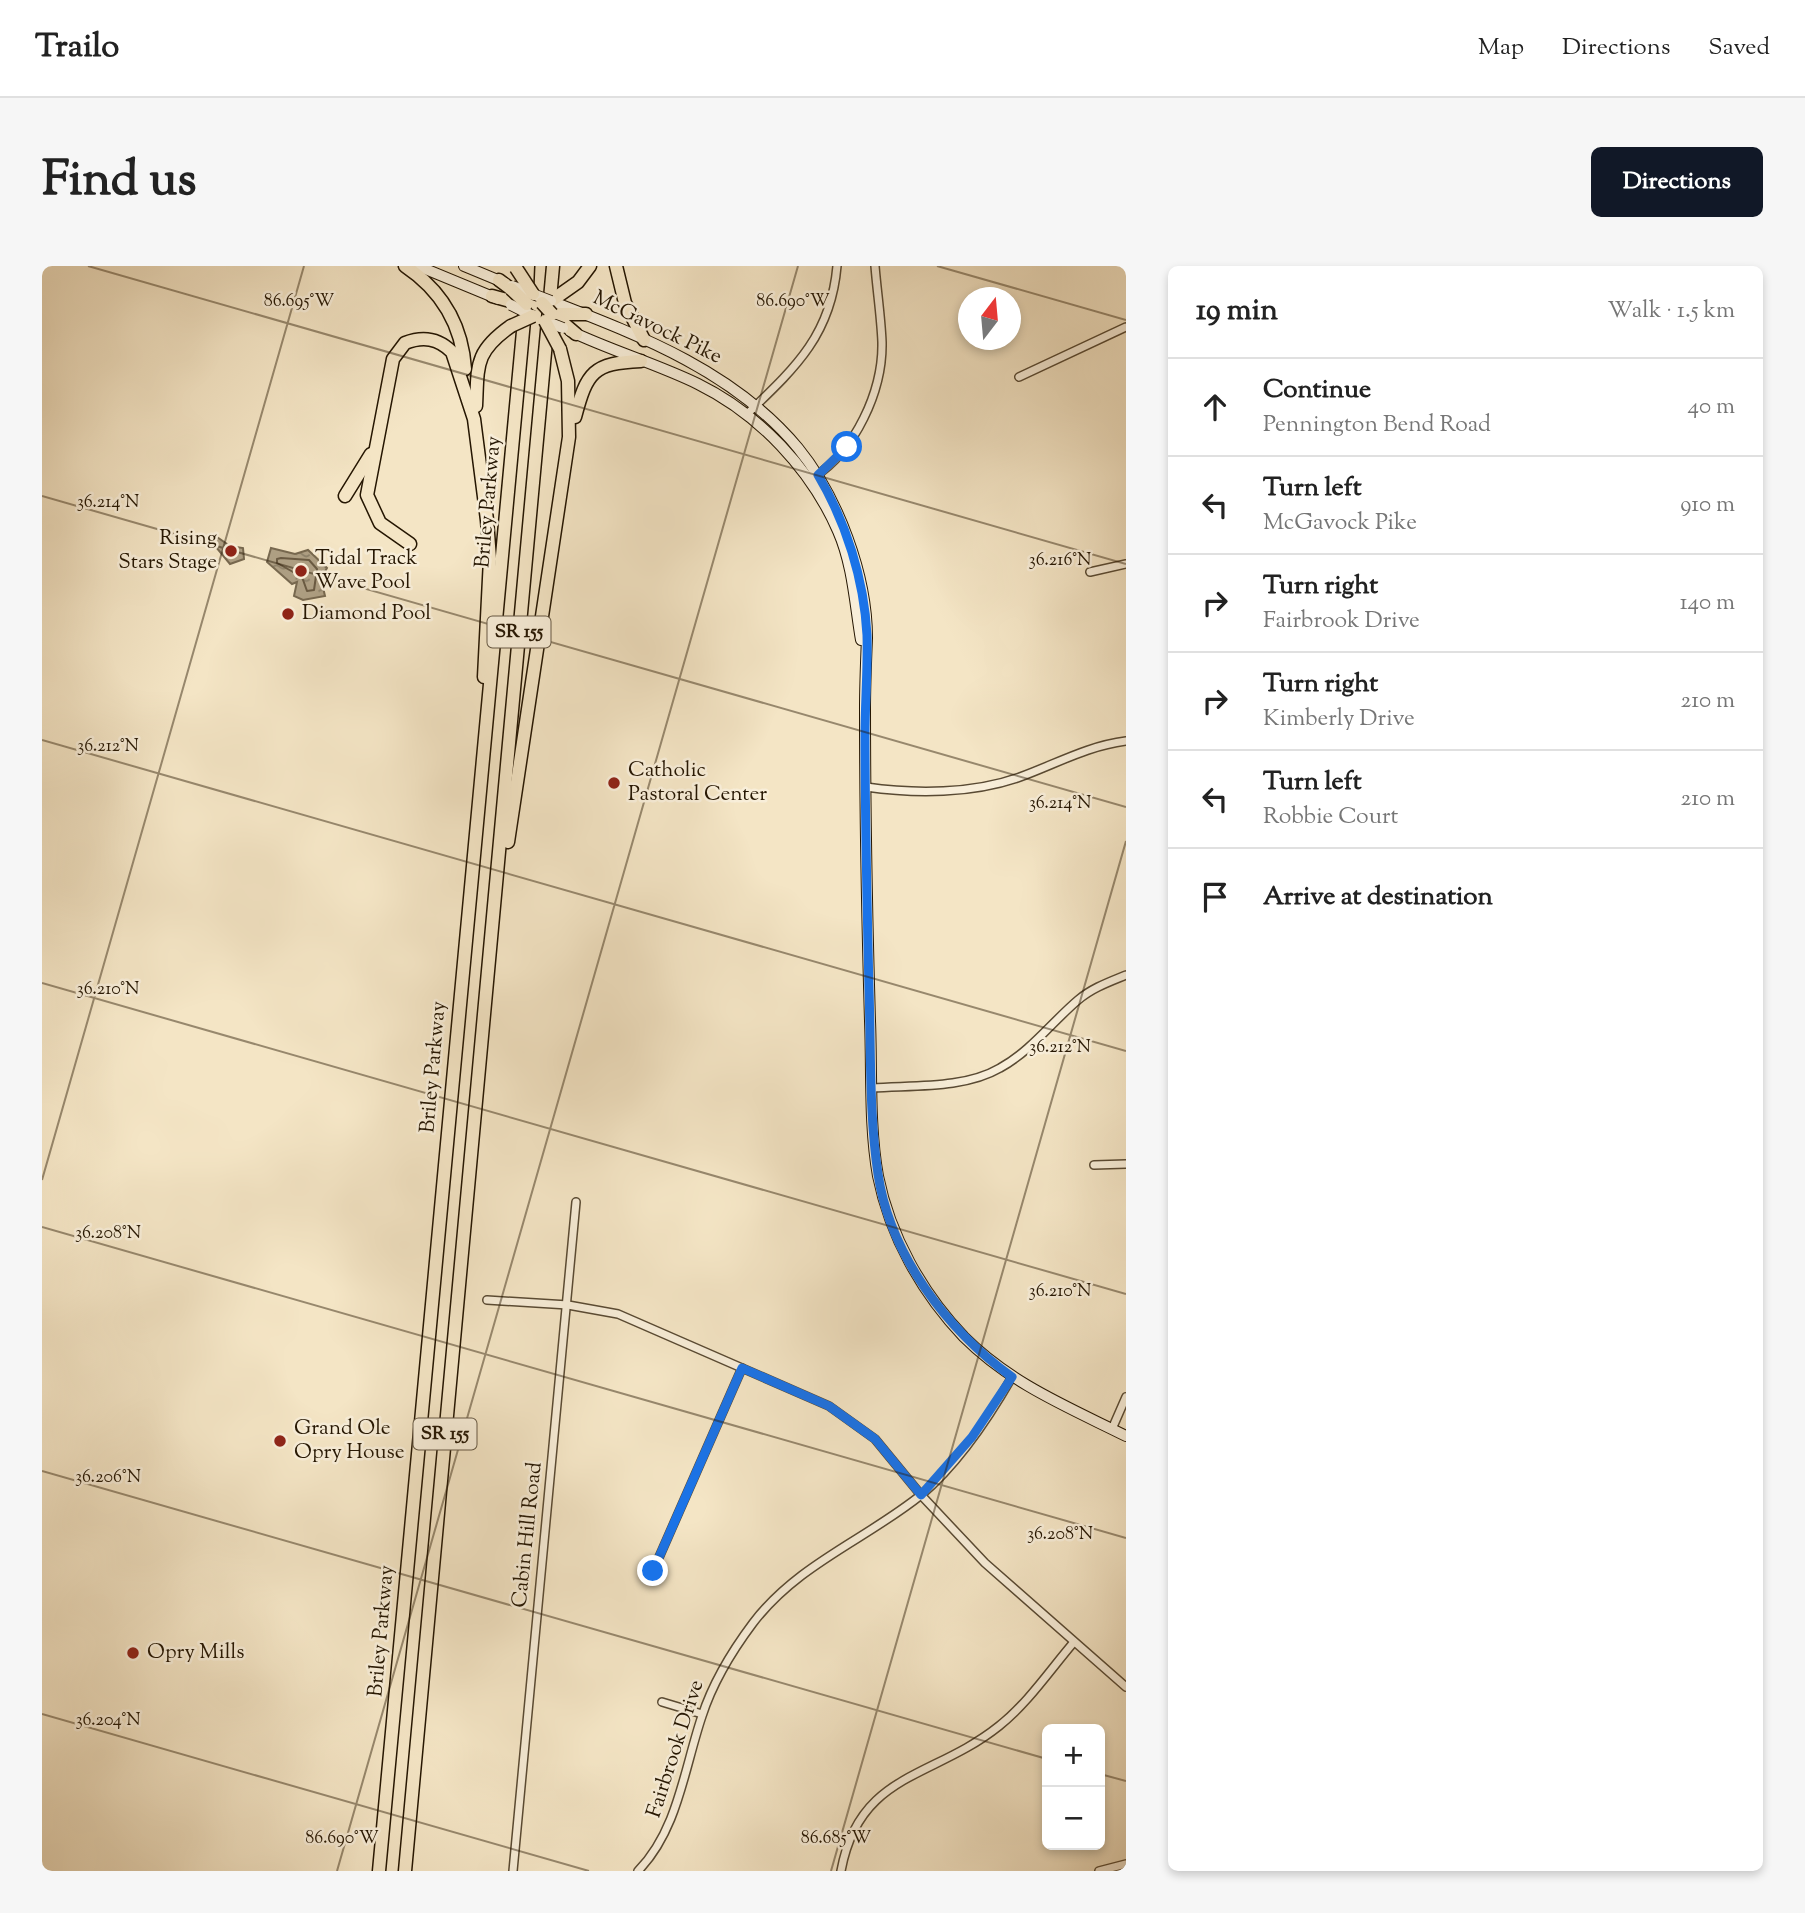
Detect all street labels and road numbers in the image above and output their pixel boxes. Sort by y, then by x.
street label: McGavock Pike [587,284,727,372]
street label: Briley Parkway [468,434,510,569]
road number: SR 155 [488,616,550,648]
street label: Briley Parkway [413,999,455,1134]
road number: SR 155 [414,1418,476,1450]
street label: Cabin Hill Road [505,1460,551,1609]
street label: Briley Parkway [361,1563,403,1698]
street label: Fairbrook Drive [640,1676,712,1822]

